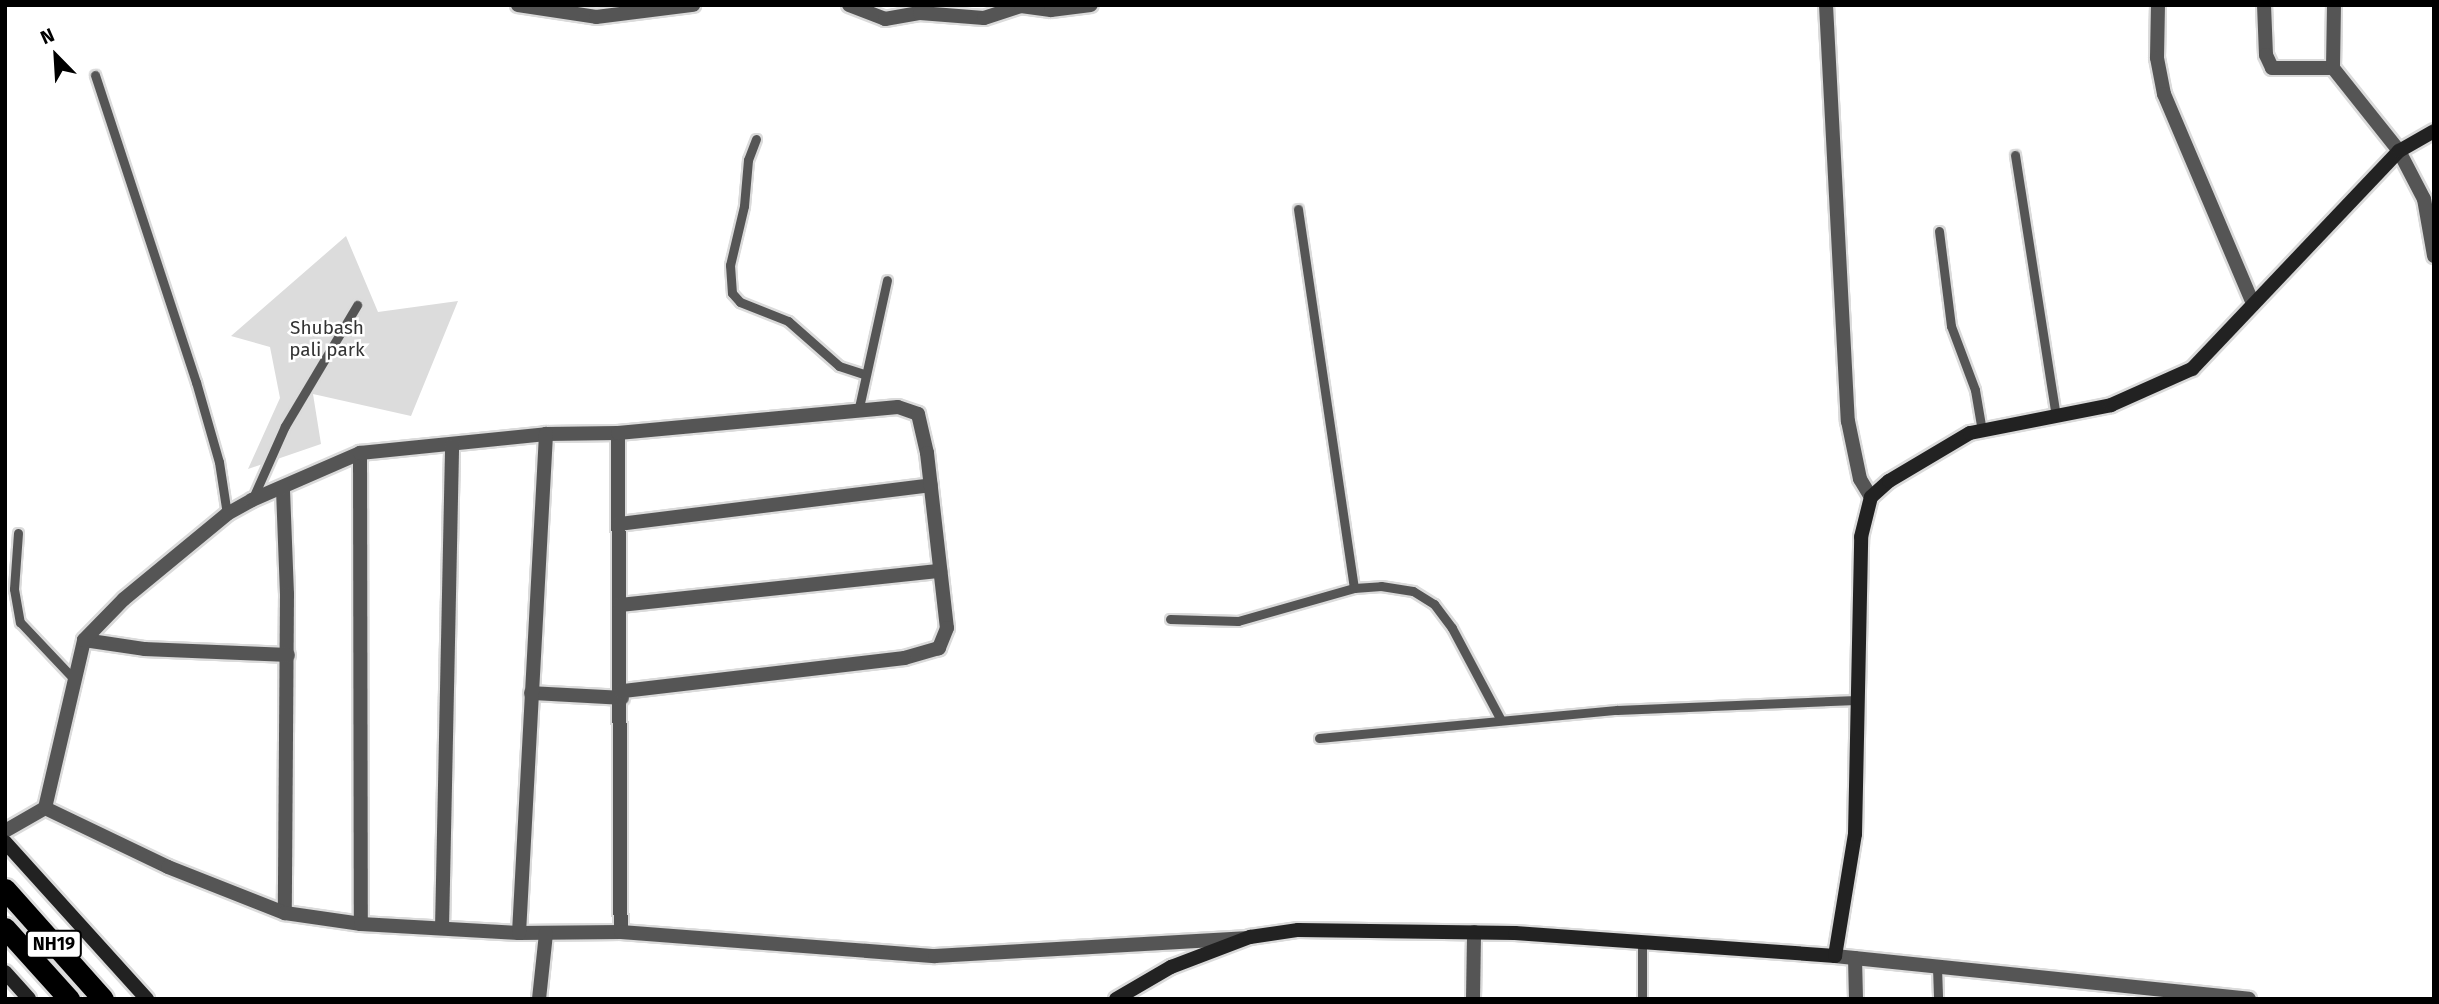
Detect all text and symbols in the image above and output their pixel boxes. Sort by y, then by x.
north arrow [21,21,91,91]
text: N [37,23,58,49]
park label: Shubash pali park [289,317,365,361]
road number: NH19 [24,930,84,959]

